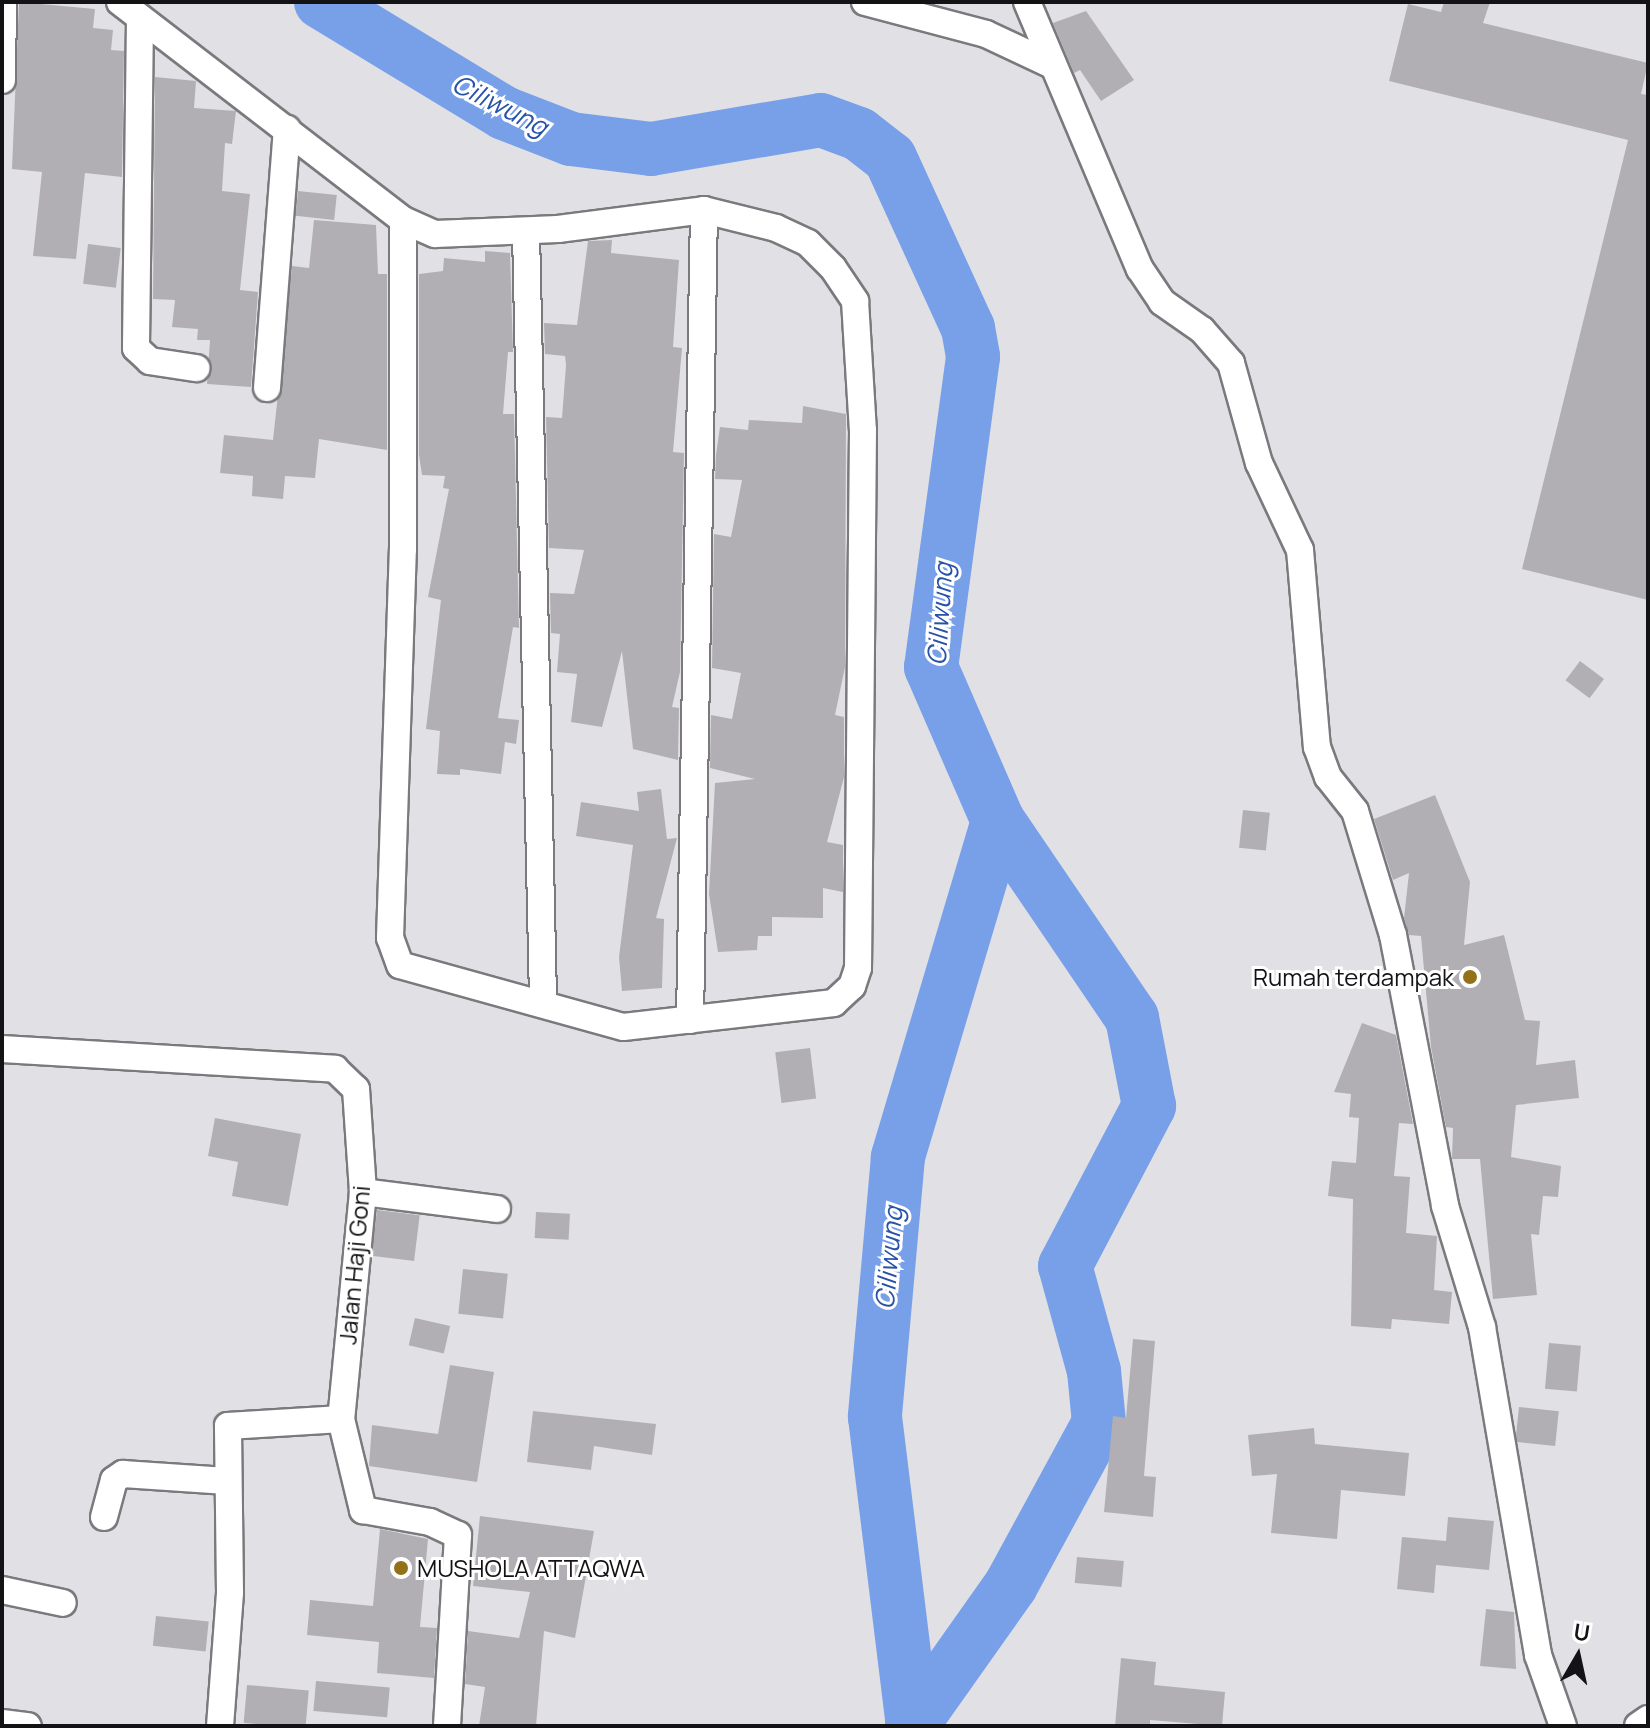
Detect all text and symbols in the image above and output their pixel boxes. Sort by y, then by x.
water label: Ciliwung [447,68,553,142]
water label: Ciliwung [921,562,959,666]
place label: Rumah terdampak [1253,963,1454,991]
marker: Rumah terdampak [1461,968,1479,986]
street label: Jalan Haji Goni [333,1184,375,1346]
water label: Ciliwung [869,1205,909,1311]
place label: MUSHOLA ATTAQWA [417,1554,645,1582]
marker: MUSHOLA ATTAQWA [392,1559,410,1577]
north arrow [1538,1616,1618,1696]
text: U [1572,1616,1592,1648]

